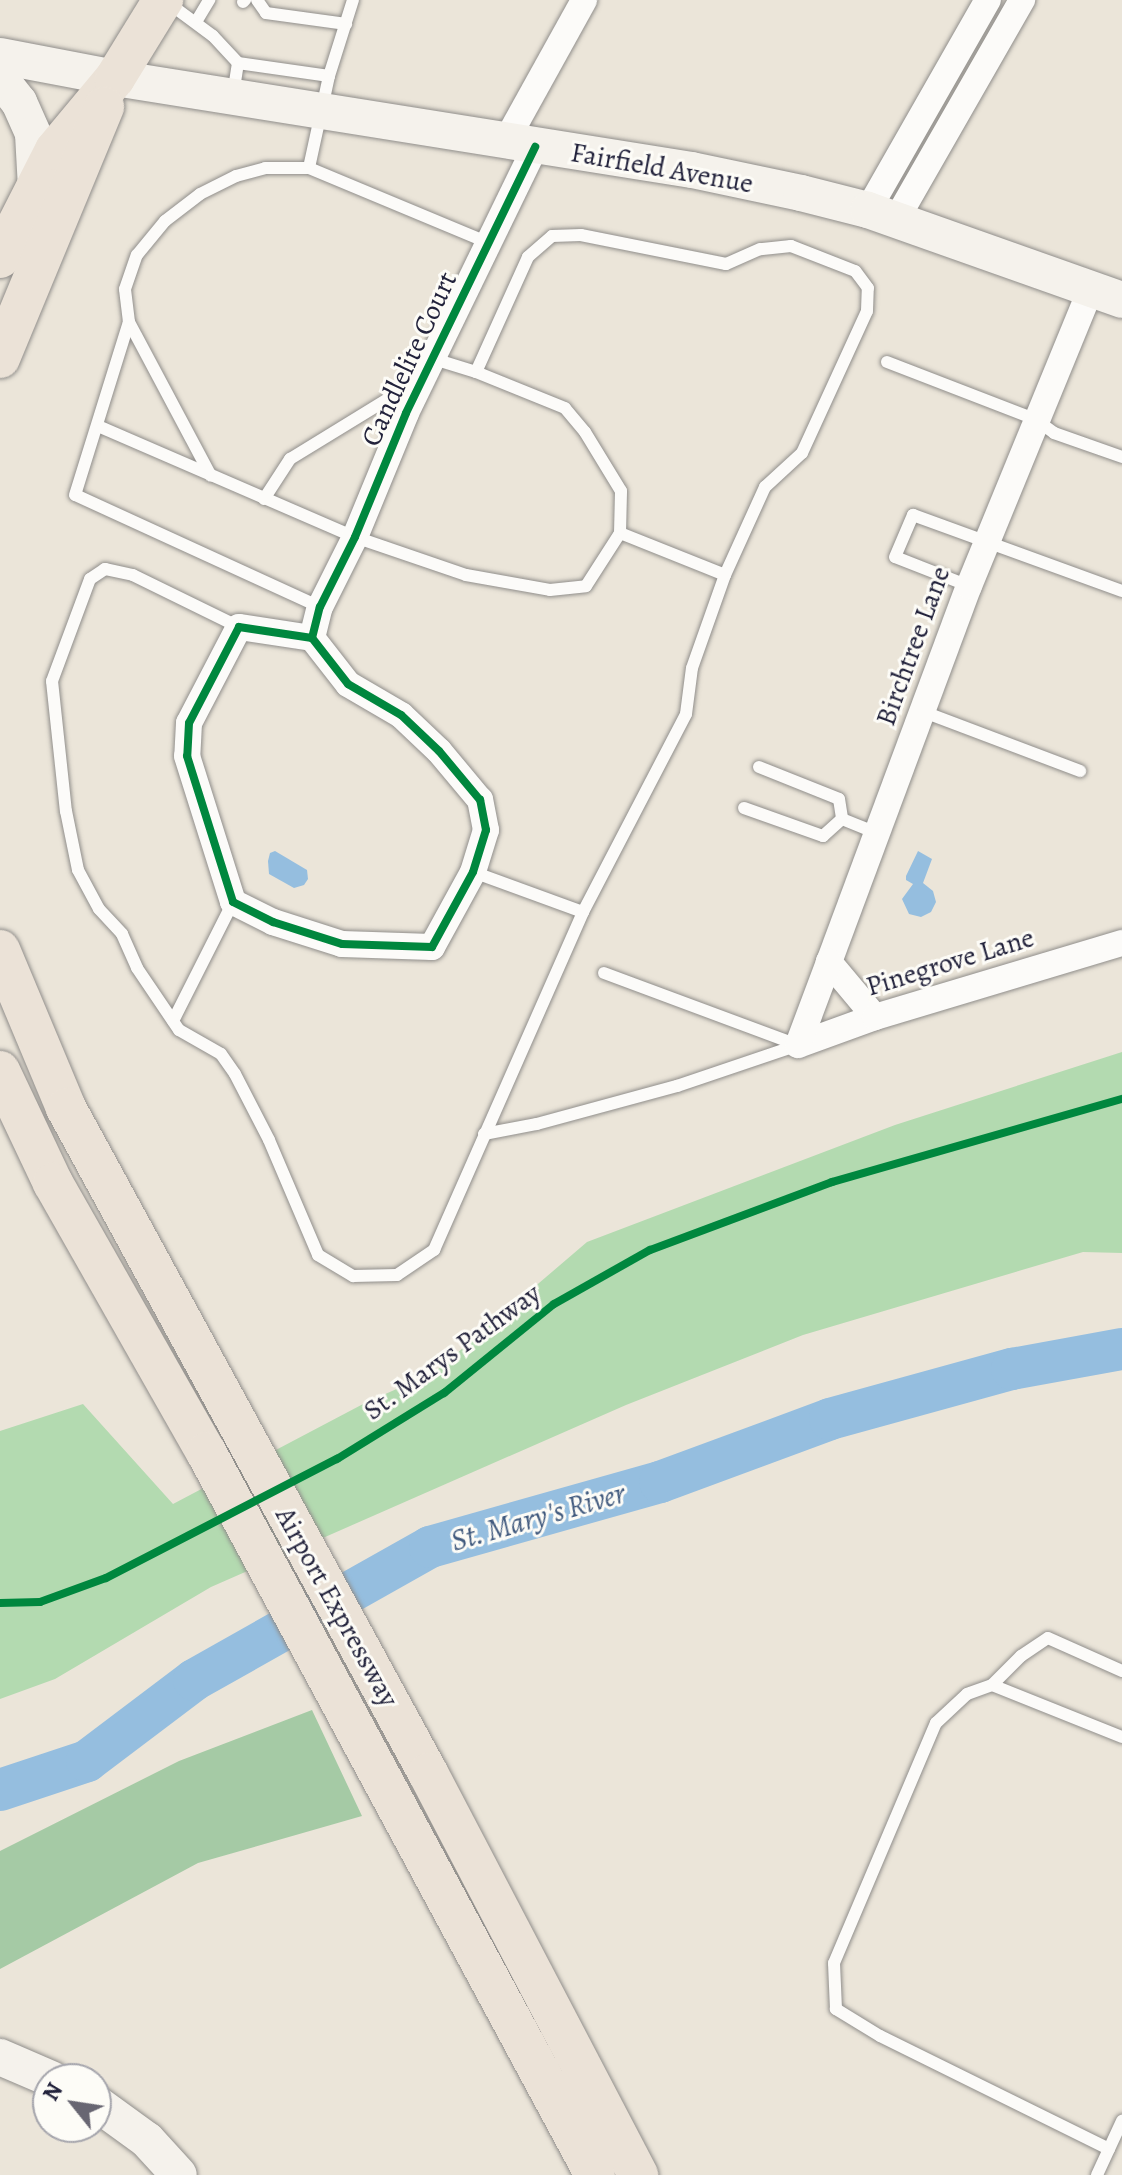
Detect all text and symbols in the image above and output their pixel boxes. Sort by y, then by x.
street label: Fairfield Avenue [568,135,756,201]
street label: Candlelite Court [354,267,464,451]
street label: Birchtree Lane [869,562,957,730]
street label: Pinegrove Lane [862,921,1038,1003]
street label: St. Marys Pathway [357,1276,547,1428]
water label: St. Mary's River [447,1475,629,1559]
street label: Airport Expressway [268,1501,406,1713]
north arrow [32,2063,112,2143]
text: N [36,2078,70,2106]

